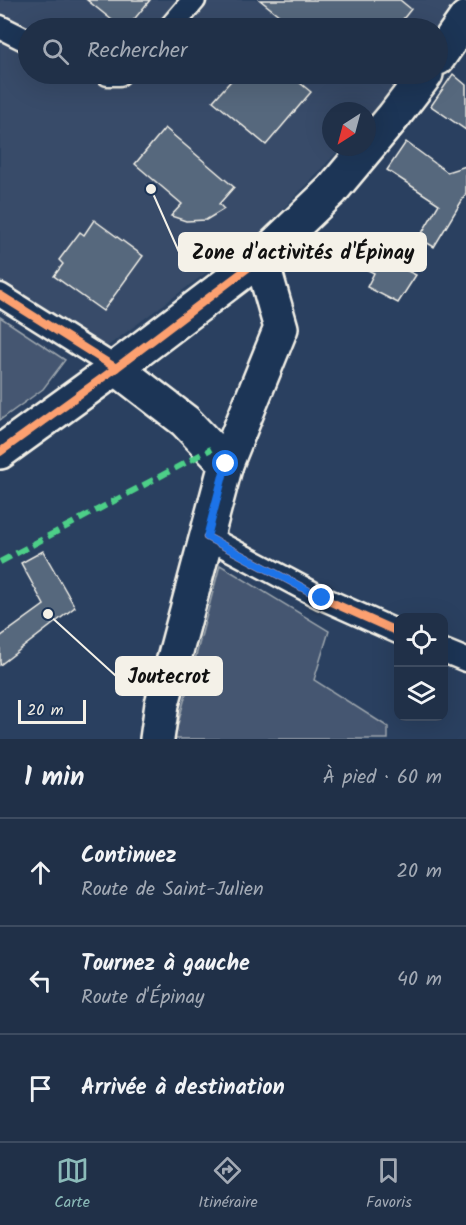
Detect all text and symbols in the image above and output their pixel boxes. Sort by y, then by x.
search box [18,18,448,84]
text: Rechercher [87,34,187,69]
icon: search [39,35,72,68]
north arrow [322,102,376,156]
callout: Zone d'activités d'Épinay [179,233,426,271]
text: Zone d'activités d'Épinay [192,238,415,270]
route start [212,450,238,476]
route end [308,584,334,610]
map controls [394,613,448,721]
button: locate [394,613,448,667]
callout: Joutecrot [116,657,222,695]
text: Joutecrot [128,662,211,694]
button: layers [394,667,448,721]
scale bar [18,697,86,724]
text: 20 m [27,698,63,723]
text: 1 min [24,757,84,799]
text: À pied · 60 m [323,762,442,794]
text: Continuez [81,839,177,874]
icon: ahead [24,856,57,889]
text: 20 m [396,856,442,888]
text: Route de Saint-Julien [81,874,264,906]
text: Tournez à gauche [81,947,250,982]
icon: left [24,964,57,997]
text: 40 m [397,964,442,996]
text: Route d'Épinay [81,982,204,1014]
text: Arrivée à destination [81,1071,285,1106]
icon: arrive [24,1072,57,1105]
tab: Carte [54,1154,90,1215]
tab: Itinéraire [198,1154,258,1215]
tab: Favoris [366,1154,412,1215]

